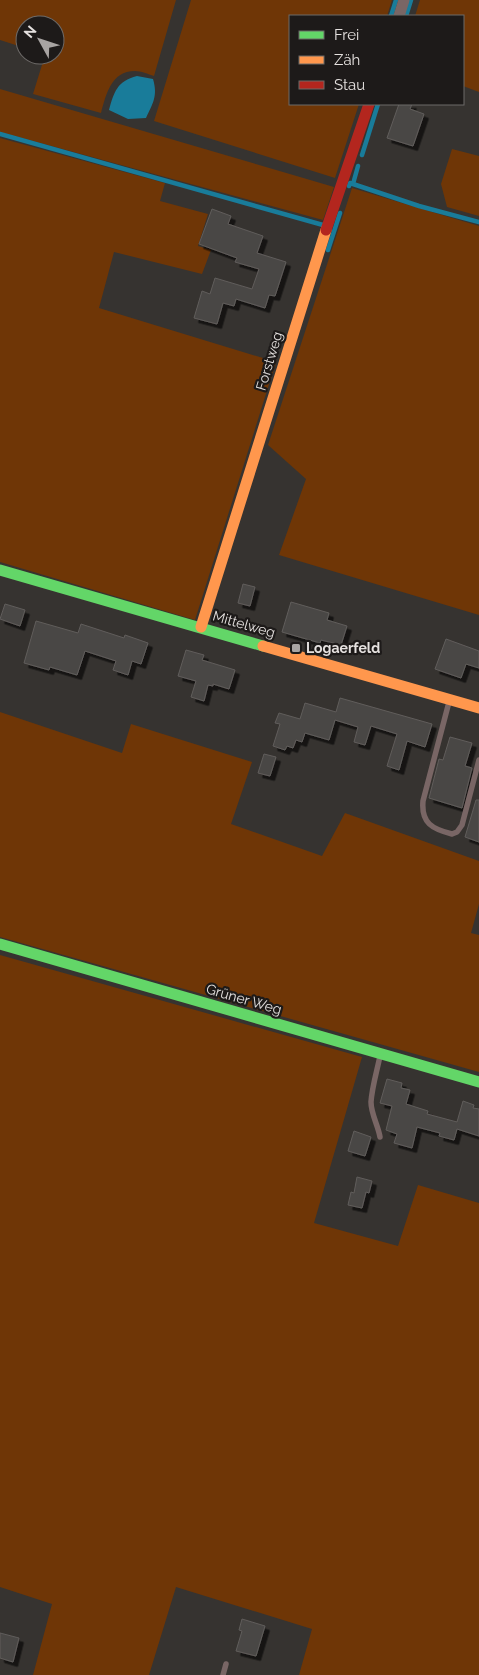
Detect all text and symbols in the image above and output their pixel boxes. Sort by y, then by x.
north arrow [15,15,65,65]
legend [289,15,464,105]
text: N [20,22,40,41]
text: Frei [334,26,359,44]
text: Zäh [334,51,360,69]
text: Stau [334,76,365,94]
street label: Forstweg [253,330,285,392]
street label: Mittelweg [211,607,277,641]
place label: Logaerfeld [306,640,380,656]
marker: Logaerfeld [290,642,302,654]
street label: Grüner Weg [204,981,284,1017]

